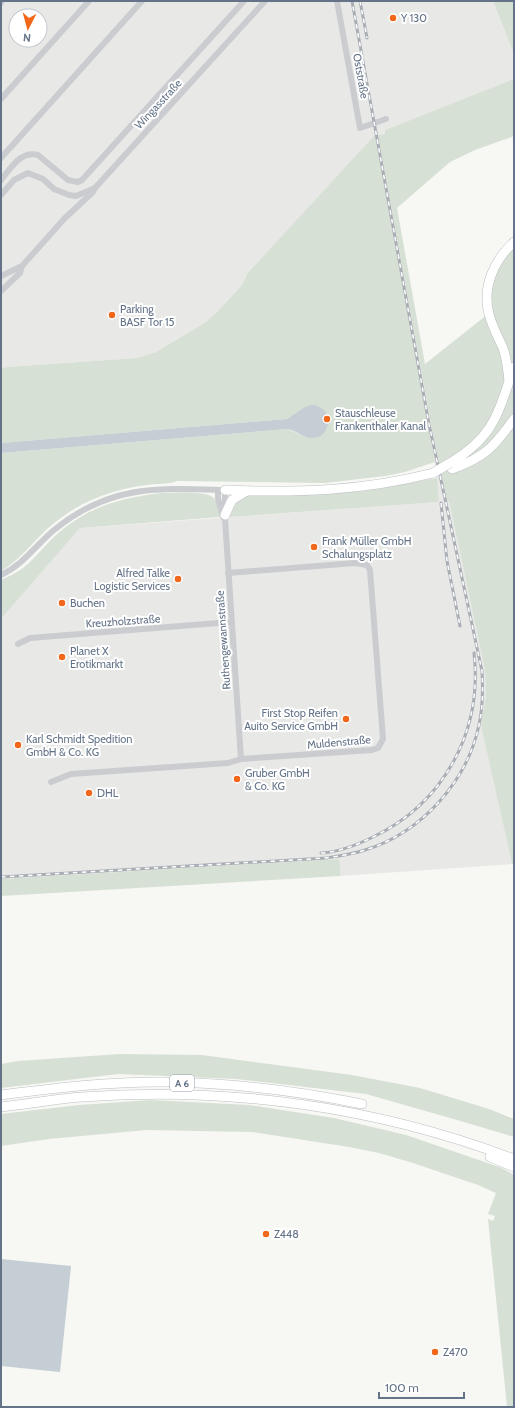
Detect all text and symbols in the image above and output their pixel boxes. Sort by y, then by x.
north arrow [8,8,48,48]
place label: Y 130 [400,11,427,25]
marker: Y 130 [388,13,398,23]
text: N [22,31,32,45]
street label: Oststraße [350,52,372,100]
street label: Wingasstraße [131,76,185,132]
place label: Parking BASF Tor 15 [120,302,175,329]
marker: Parking BASF Tor 15 [107,310,117,320]
place label: Stauschleuse Frankenthaler Kanal [335,406,426,433]
marker: Stauschleuse Frankenthaler Kanal [322,414,332,424]
place label: Frank Müller GmbH Schalungsplatz [322,534,411,561]
marker: Frank Müller GmbH Schalungsplatz [309,542,319,552]
place label: Alfred Talke Logistic Services [94,566,170,593]
marker: Alfred Talke Logistic Services [173,574,183,584]
street label: Ruthengewannstraße [213,590,233,690]
place label: Buchen [70,596,105,610]
marker: Buchen [57,598,67,608]
street label: Kreuzholzstraße [85,611,161,631]
place label: Planet X Erotikmarkt [70,644,124,671]
marker: Planet X Erotikmarkt [57,652,67,662]
place label: First Stop Reifen Auito Service GmbH [244,706,338,733]
marker: First Stop Reifen Auito Service GmbH [341,714,351,724]
place label: Karl Schmidt Spedition GmbH & Co. KG [26,732,133,759]
street label: Muldenstraße [307,732,372,752]
marker: Karl Schmidt Spedition GmbH & Co. KG [13,740,23,750]
place label: Gruber GmbH & Co. KG [245,766,310,793]
marker: Gruber GmbH & Co. KG [232,774,242,784]
place label: DHL [97,786,119,800]
marker: DHL [84,788,94,798]
road number: A 6 [170,1075,194,1091]
place label: Z448 [274,1227,299,1241]
marker: Z448 [261,1229,271,1239]
place label: Z470 [443,1345,468,1359]
marker: Z470 [430,1347,440,1357]
scale bar [379,1374,464,1400]
text: 100 m [385,1380,419,1395]

